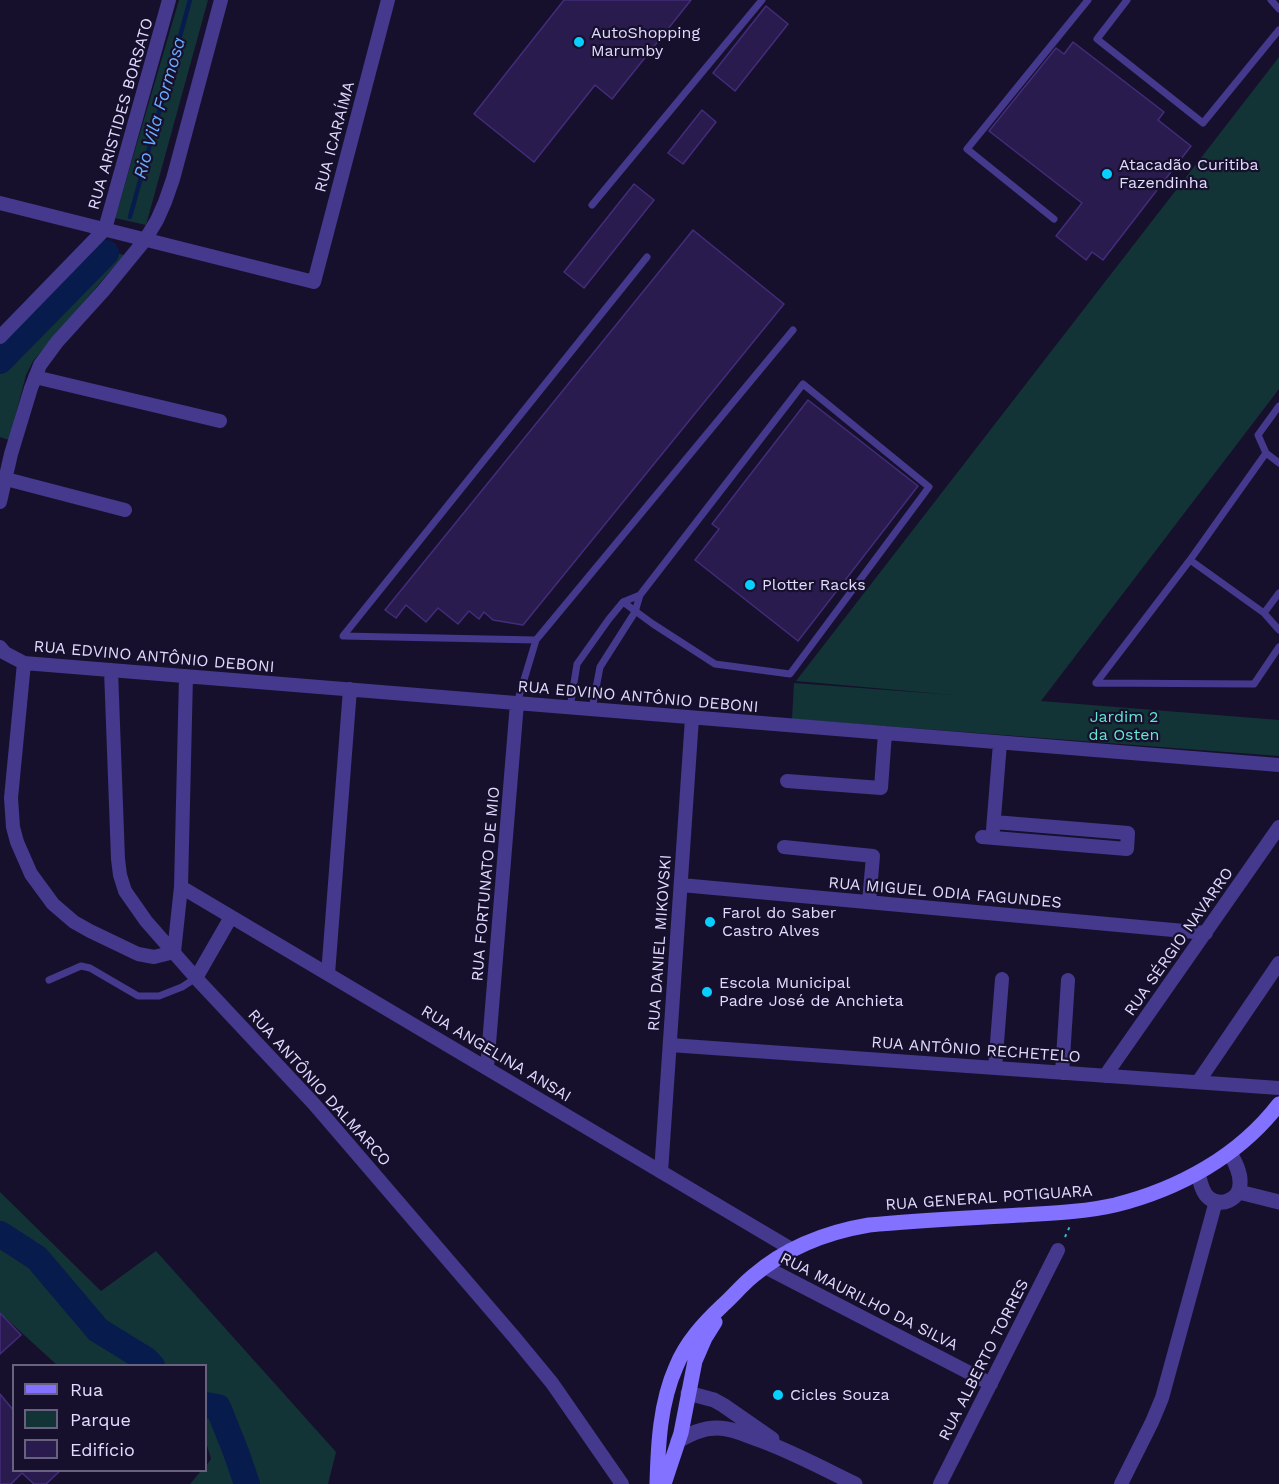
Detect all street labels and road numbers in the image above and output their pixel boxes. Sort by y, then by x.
street label: RUA ARISTIDES BORSATO [84,16,158,212]
street label: RUA ICARAÍMA [311,79,359,195]
street label: RUA EDVINO ANTÔNIO DEBONI [33,637,275,677]
street label: RUA EDVINO ANTÔNIO DEBONI [517,677,759,717]
street label: RUA FORTUNATO DE MIO [468,786,504,982]
street label: RUA DANIEL MIKOVSKI [644,854,676,1032]
street label: RUA SÉRGIO NAVARRO [1120,864,1238,1020]
street label: RUA MIGUEL ODIA FAGUNDES [828,873,1062,913]
street label: RUA ANGELINA ANSAI [418,1002,574,1106]
street label: RUA ANTÔNIO DALMARCO [244,1006,394,1170]
street label: RUA ANTÔNIO RECHETELO [871,1033,1081,1067]
street label: RUA GENERAL POTIGUARA [885,1181,1093,1215]
street label: RUA MAURILHO DA SILVA [777,1249,961,1355]
street label: RUA ALBERTO TORRES [935,1276,1033,1444]

